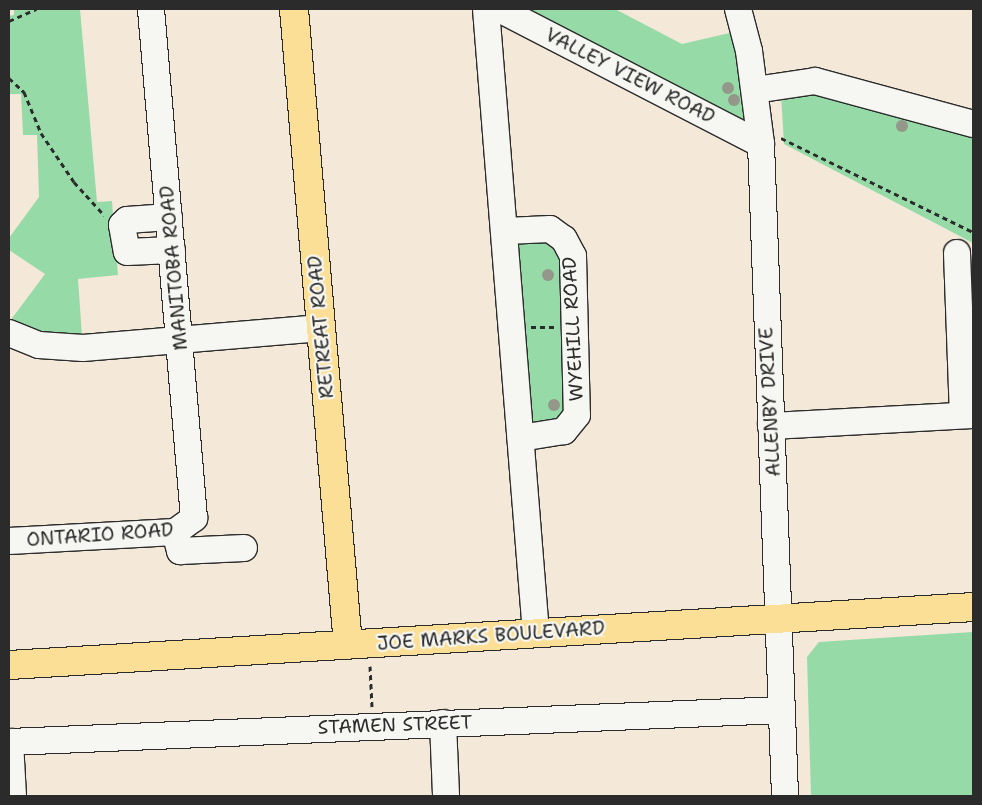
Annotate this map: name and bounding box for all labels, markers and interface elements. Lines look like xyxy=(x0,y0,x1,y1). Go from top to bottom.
street label: VALLEY VIEW ROAD xyxy=(541,23,719,129)
street label: MANITOBA ROAD xyxy=(155,185,193,351)
street label: RETREAT ROAD xyxy=(303,255,339,399)
street label: WYEHILL ROAD xyxy=(558,256,588,402)
street label: ALLENBY DRIVE xyxy=(755,327,785,477)
street label: ONTARIO ROAD xyxy=(26,518,174,552)
street label: JOE MARKS BOULEVARD xyxy=(376,617,606,655)
street label: STAMEN STREET xyxy=(317,711,473,739)

